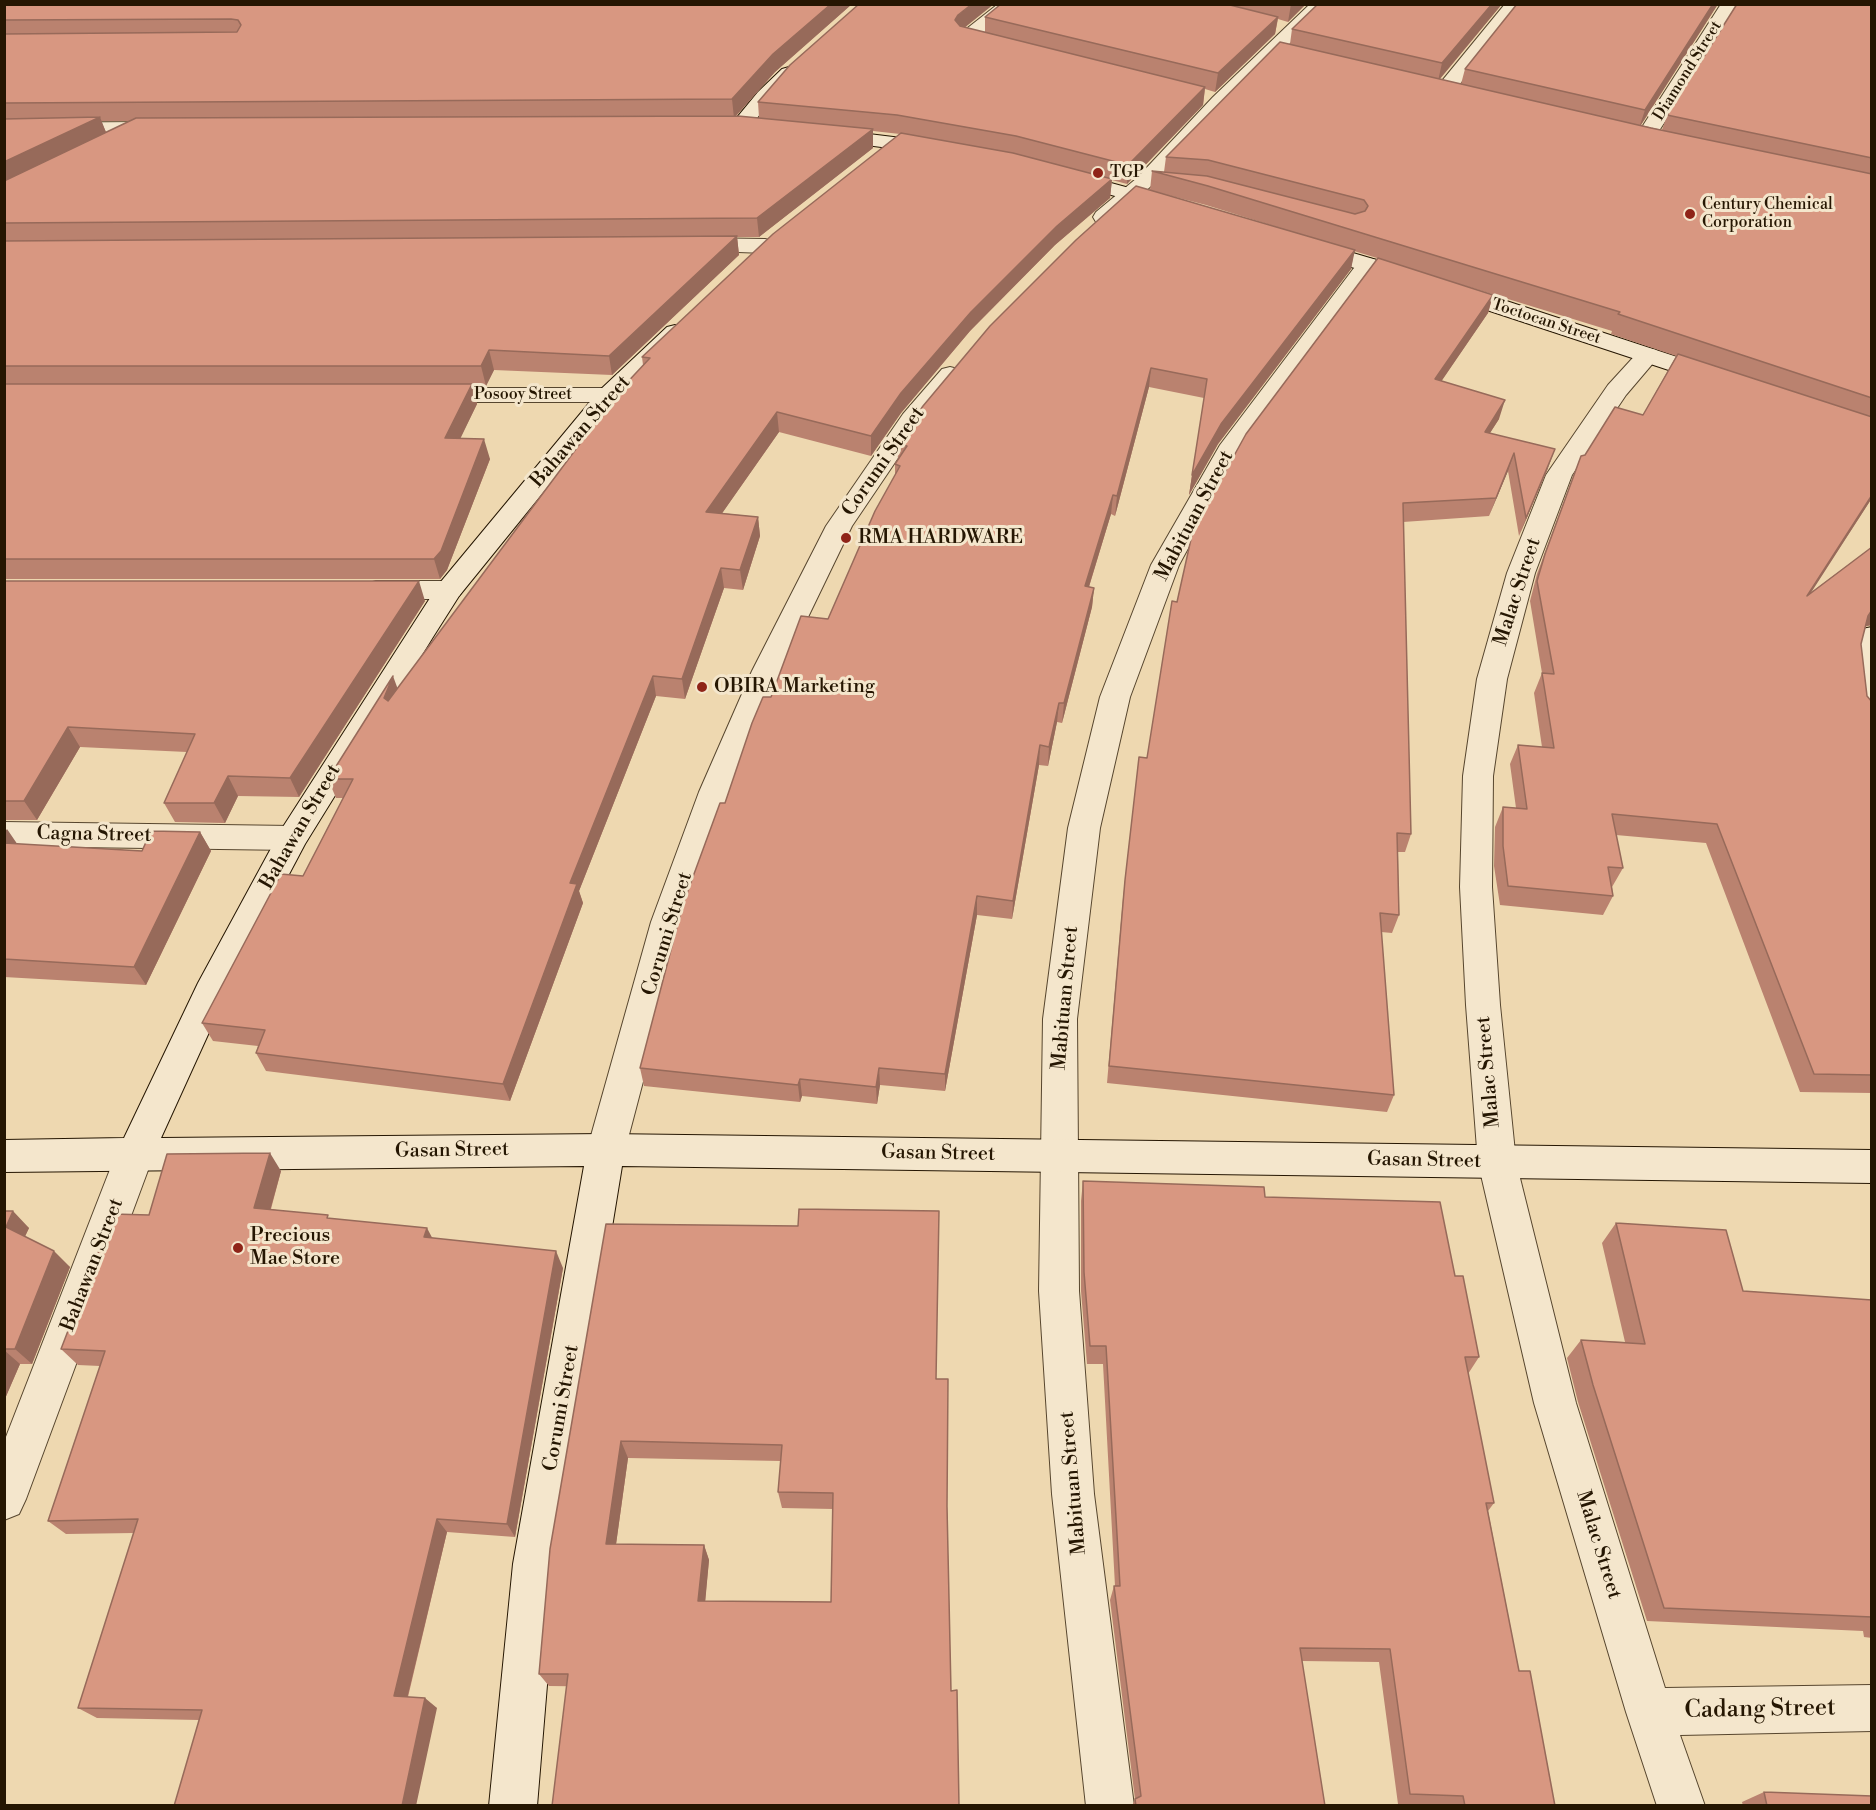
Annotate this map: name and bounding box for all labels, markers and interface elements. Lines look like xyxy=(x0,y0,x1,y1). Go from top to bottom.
street label: Diamond Street xyxy=(1650,17,1726,125)
place label: TGP xyxy=(1110,163,1144,183)
marker: TGP xyxy=(1091,166,1105,180)
place label: Century Chemical Corporation xyxy=(1702,195,1833,233)
marker: Century Chemical Corporation xyxy=(1683,207,1697,221)
street label: Toctocan Street xyxy=(1489,295,1603,349)
street label: Bahawan Street xyxy=(526,371,636,493)
street label: Posooy Street xyxy=(474,385,572,405)
street label: Corumi Street xyxy=(837,403,931,521)
street label: Mabituan Street xyxy=(1150,447,1240,585)
place label: RMA HARDWARE xyxy=(858,526,1023,550)
marker: RMA HARDWARE xyxy=(839,531,853,545)
street label: Malac Street xyxy=(1489,535,1547,649)
place label: OBIRA Marketing xyxy=(714,675,875,699)
marker: OBIRA Marketing xyxy=(695,680,709,694)
street label: Bahawan Street xyxy=(255,760,347,894)
street label: Cagna Street xyxy=(36,822,152,848)
street label: Corumi Street xyxy=(638,869,698,999)
street label: Mabituan Street xyxy=(1048,925,1084,1071)
street label: Malac Street xyxy=(1472,1015,1506,1129)
street label: Gasan Street xyxy=(395,1138,509,1164)
street label: Gasan Street xyxy=(881,1141,995,1167)
street label: Gasan Street xyxy=(1367,1148,1481,1174)
street label: Bahawan Street xyxy=(57,1195,129,1335)
place label: Precious Mae Store xyxy=(250,1224,340,1271)
marker: Precious Mae Store xyxy=(231,1241,245,1255)
street label: Corumi Street xyxy=(539,1343,585,1473)
street label: Mabituan Street xyxy=(1056,1410,1092,1556)
street label: Malac Street xyxy=(1570,1488,1626,1602)
street label: Cadang Street xyxy=(1684,1694,1836,1726)

